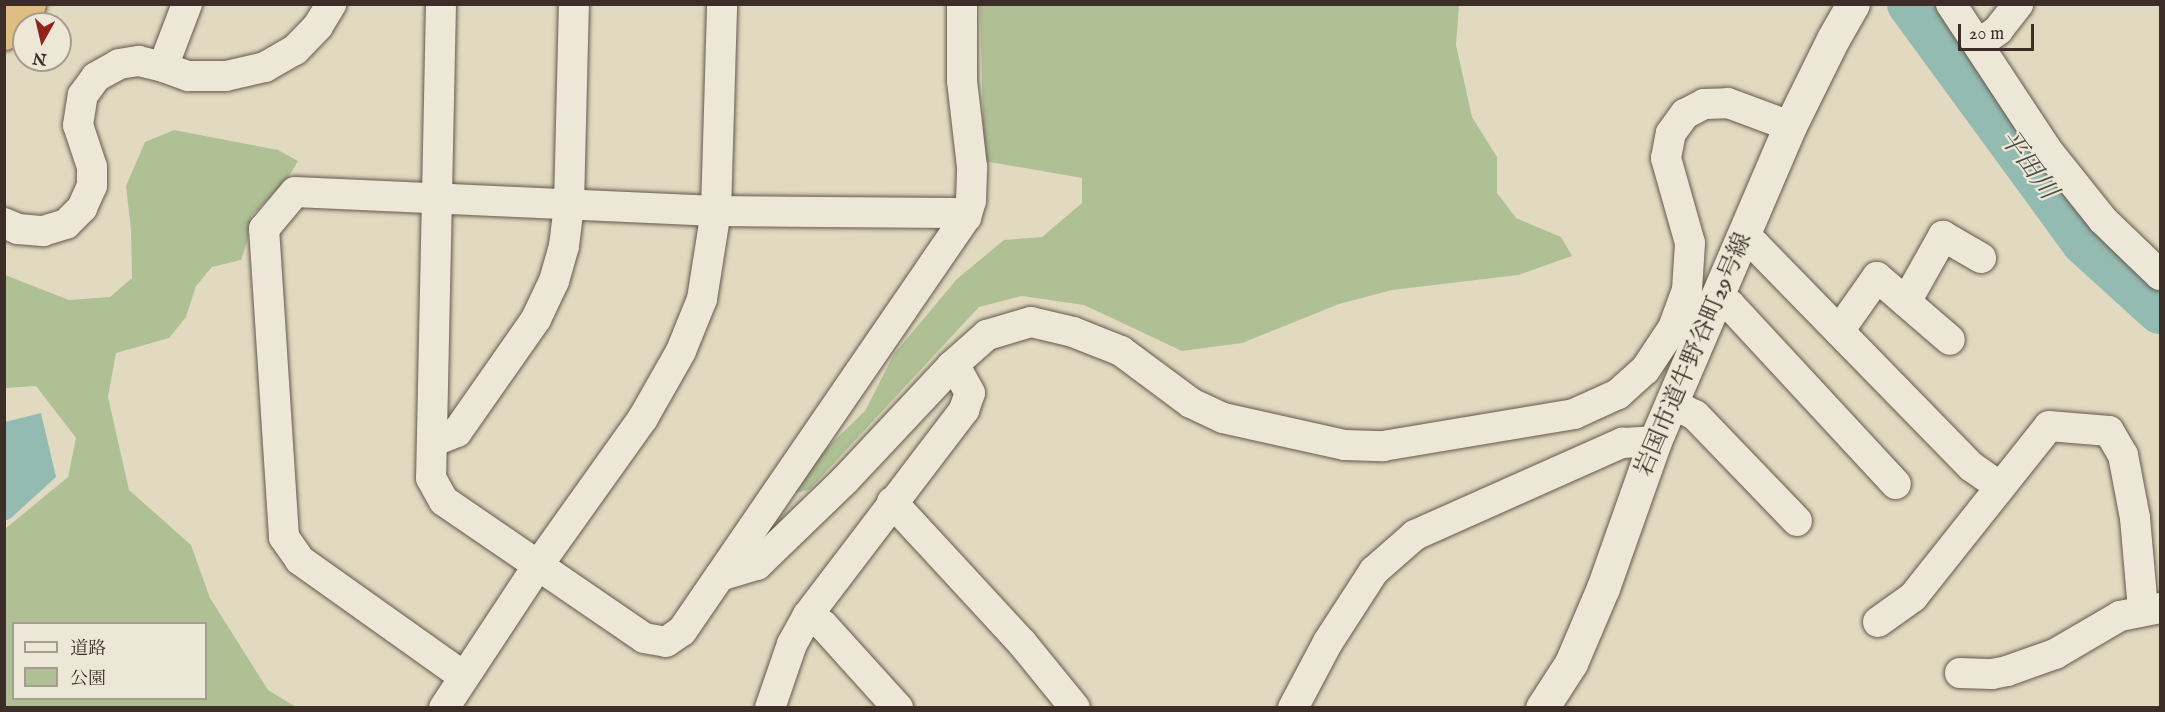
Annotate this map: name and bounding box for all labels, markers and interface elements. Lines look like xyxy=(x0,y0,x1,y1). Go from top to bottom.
north arrow xyxy=(12,12,72,72)
scale bar xyxy=(1961,12,2038,50)
text: 20 m xyxy=(1969,23,2004,46)
text: N xyxy=(32,47,48,69)
water label: 平田川 xyxy=(1992,124,2064,206)
street label: 岩国市道牛野谷町29号線 xyxy=(1630,229,1758,481)
legend xyxy=(12,622,207,700)
text: 道路 xyxy=(70,638,106,661)
text: 公園 xyxy=(70,668,106,691)

